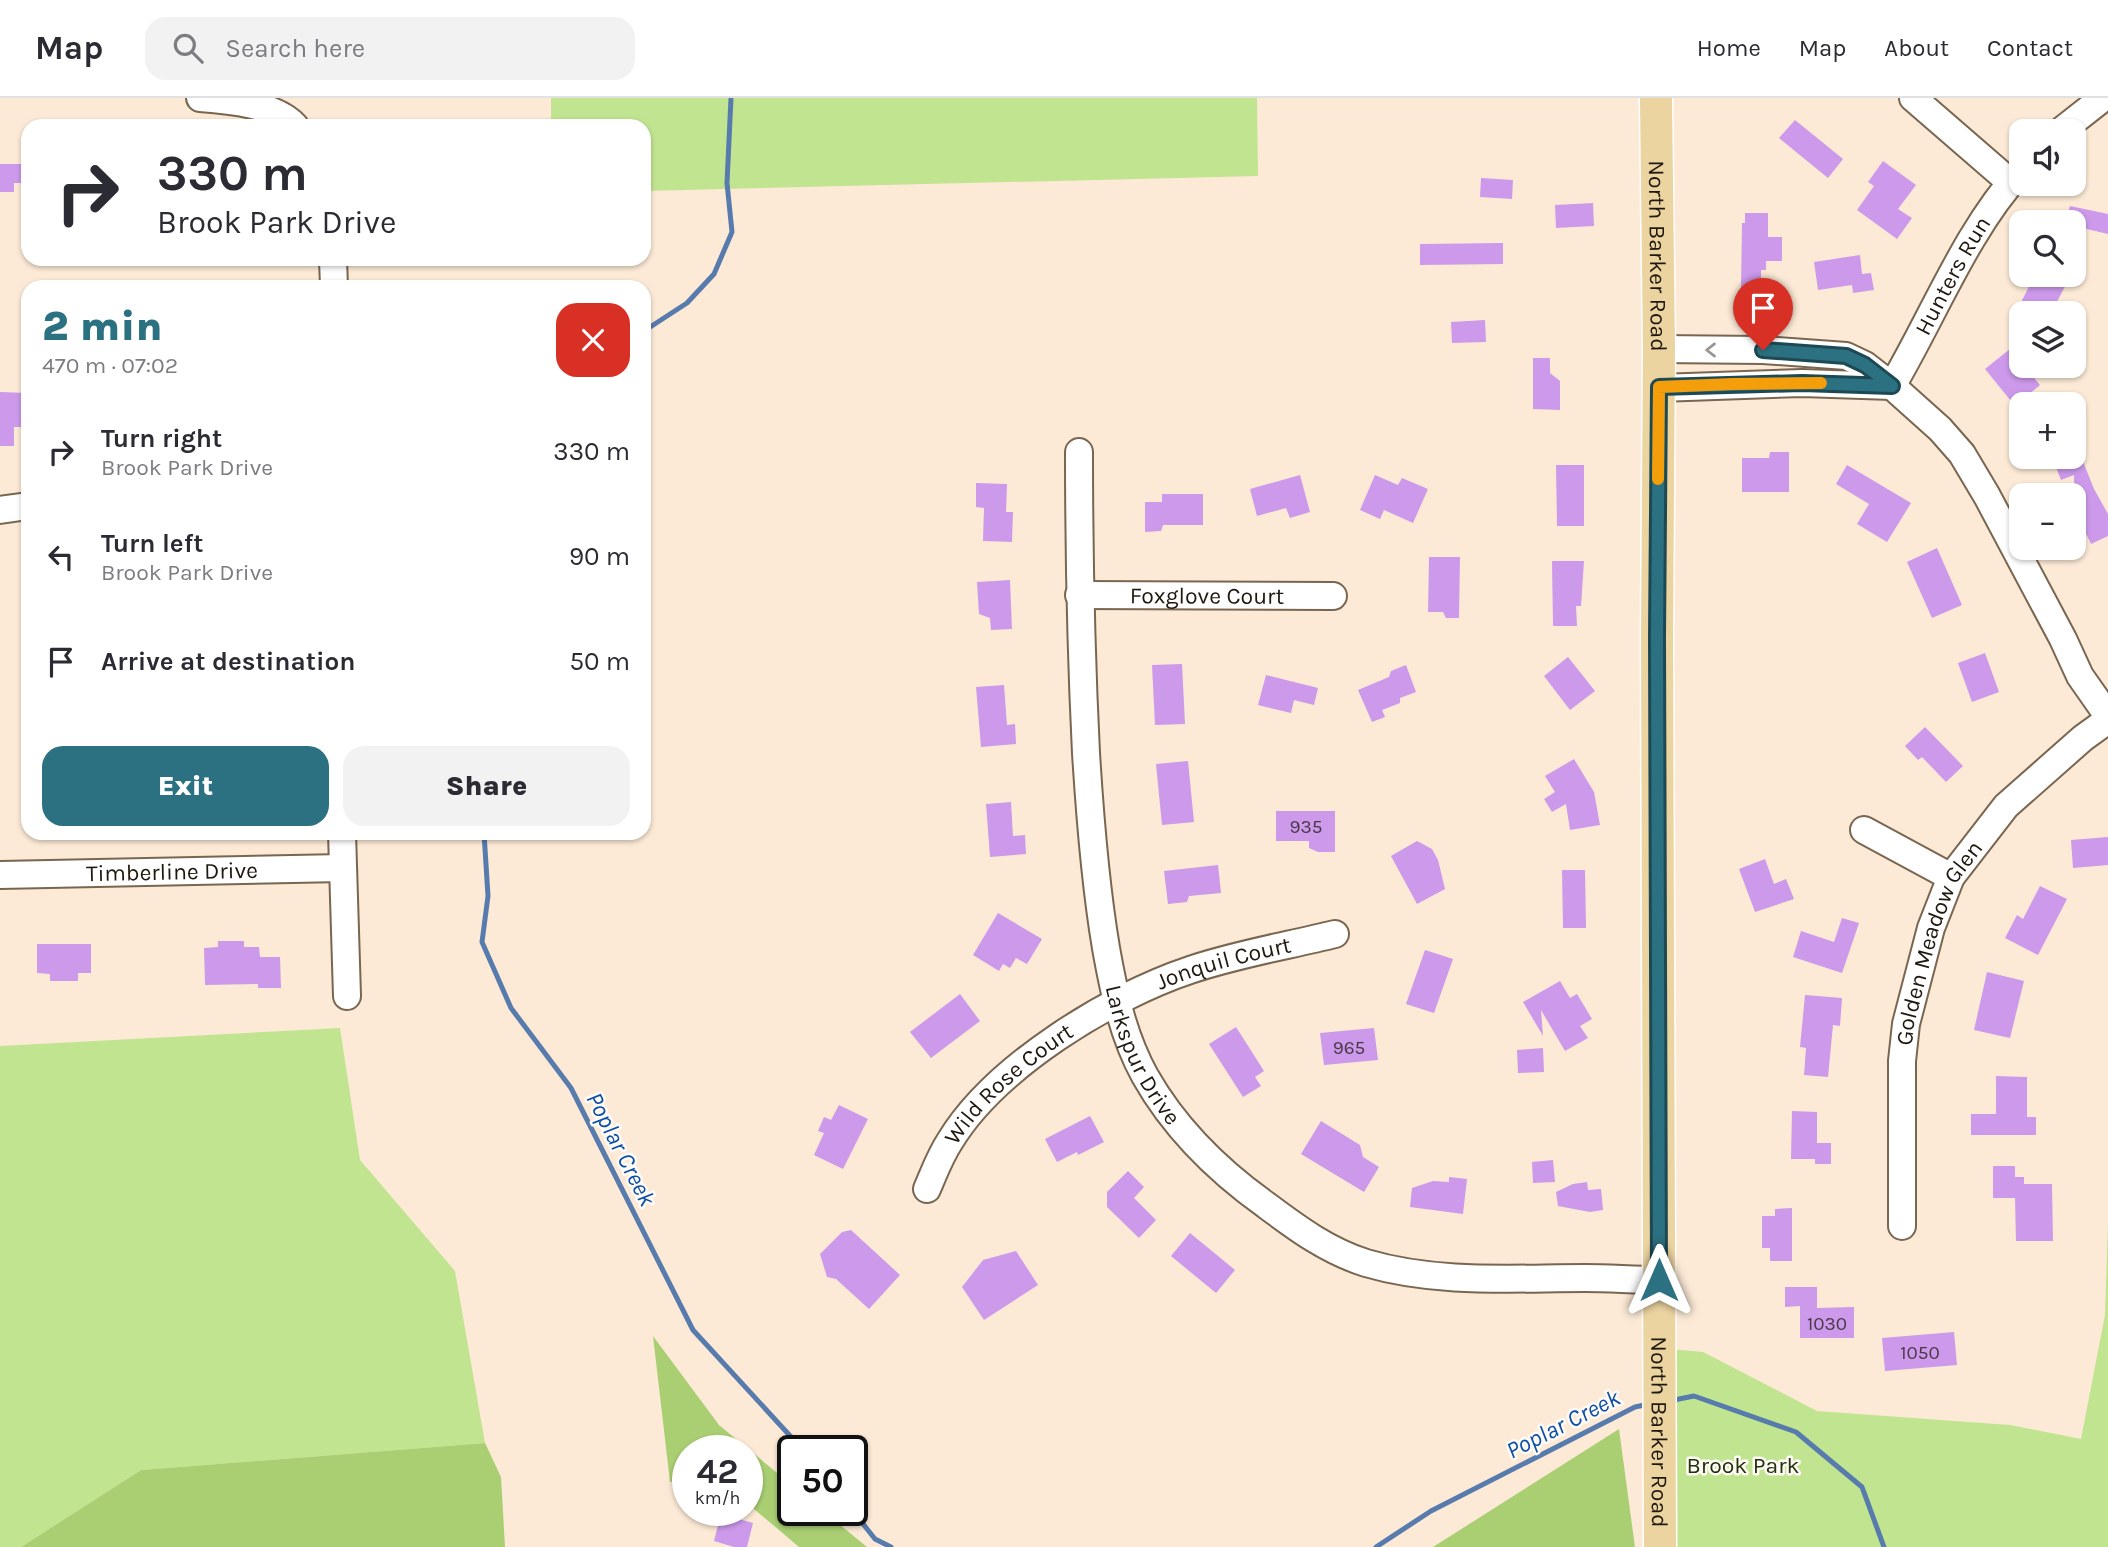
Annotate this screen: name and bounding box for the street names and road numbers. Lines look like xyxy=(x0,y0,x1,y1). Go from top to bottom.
street label: North Barker Road xyxy=(1643,160,1672,352)
street label: Hunters Run xyxy=(1909,211,1996,340)
street label: Foxglove Court xyxy=(1130,582,1285,610)
street label: Golden Meadow Glen xyxy=(1891,835,1988,1047)
street label: Timberline Drive xyxy=(86,857,258,887)
street label: Jonquil Court xyxy=(1152,931,1294,996)
street label: Larkspur Drive xyxy=(1100,982,1186,1130)
street label: Wild Rose Court xyxy=(939,1018,1078,1149)
street label: North Barker Road xyxy=(1645,1336,1673,1528)

